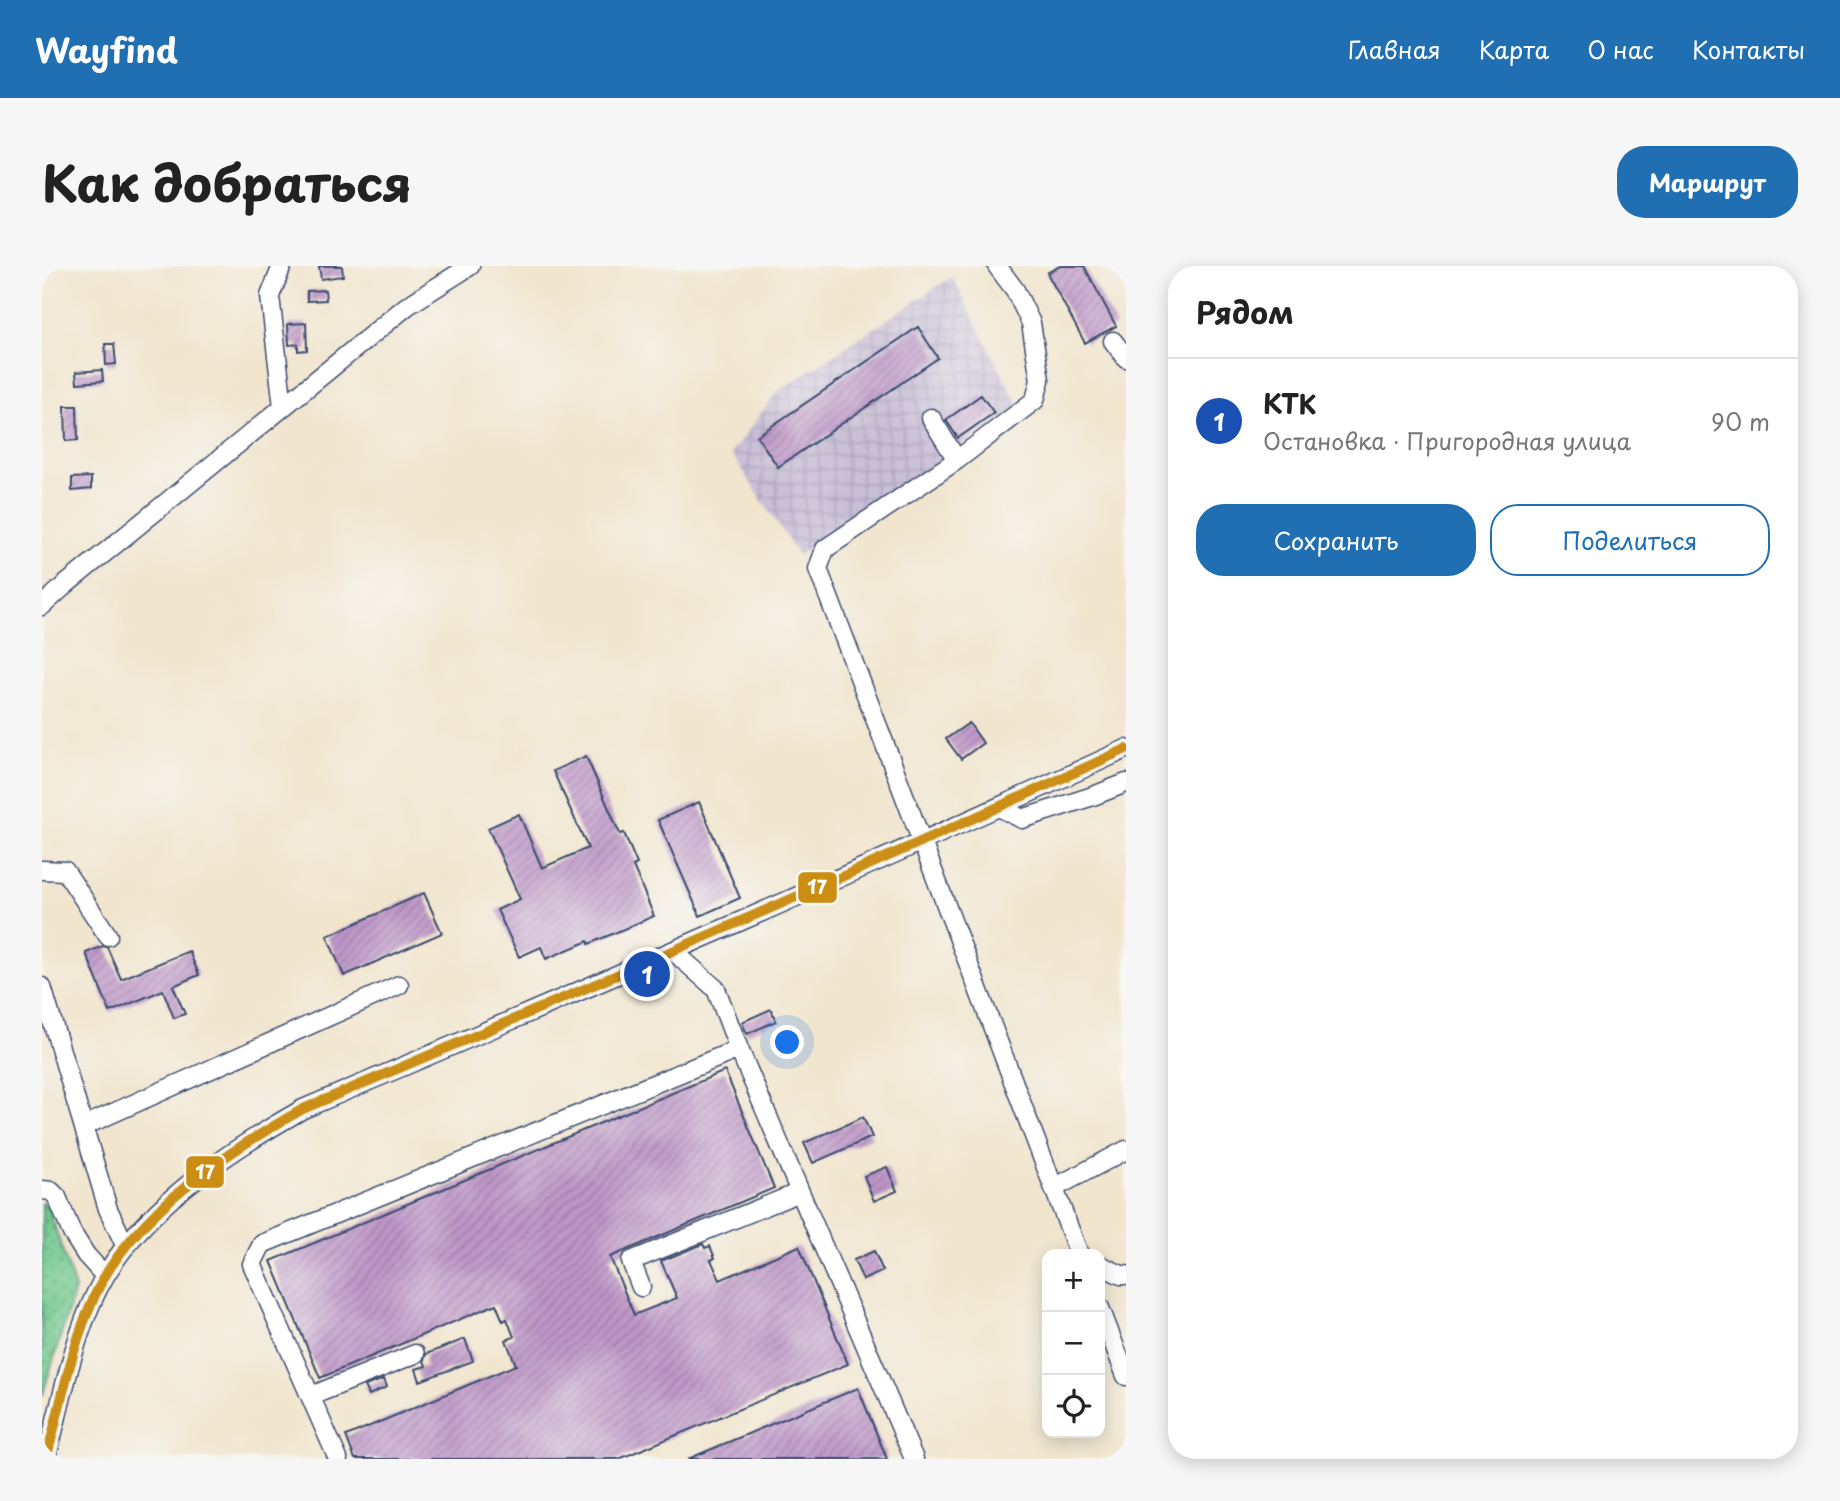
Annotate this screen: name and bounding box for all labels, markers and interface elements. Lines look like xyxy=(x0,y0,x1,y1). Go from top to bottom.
text: Wayfind xyxy=(35,24,178,74)
text: Главная xyxy=(1348,31,1441,67)
text: Карта xyxy=(1479,31,1549,67)
text: О нас xyxy=(1587,31,1654,67)
text: Контакты xyxy=(1692,31,1805,67)
text: Как добраться xyxy=(42,145,412,219)
button: Маршрут xyxy=(1617,146,1798,218)
text: Рядом xyxy=(1196,289,1294,334)
text: КТК xyxy=(1263,384,1316,423)
text: 1 xyxy=(1214,404,1225,439)
text: 90 m xyxy=(1711,404,1770,439)
text: Остановка · Пригородная улица xyxy=(1263,423,1631,458)
button: Сохранить xyxy=(1196,504,1476,576)
button: Поделиться xyxy=(1490,504,1770,576)
line badge: 17 xyxy=(797,871,838,904)
text: 17 xyxy=(807,872,827,900)
pin: 1 xyxy=(624,948,670,1000)
your location xyxy=(770,1025,804,1059)
line badge: 17 xyxy=(185,1155,225,1189)
text: 17 xyxy=(195,1157,215,1185)
map controls xyxy=(1042,1249,1105,1438)
button: + xyxy=(1042,1249,1105,1312)
button: − xyxy=(1042,1312,1105,1375)
button: locate xyxy=(1042,1375,1105,1438)

